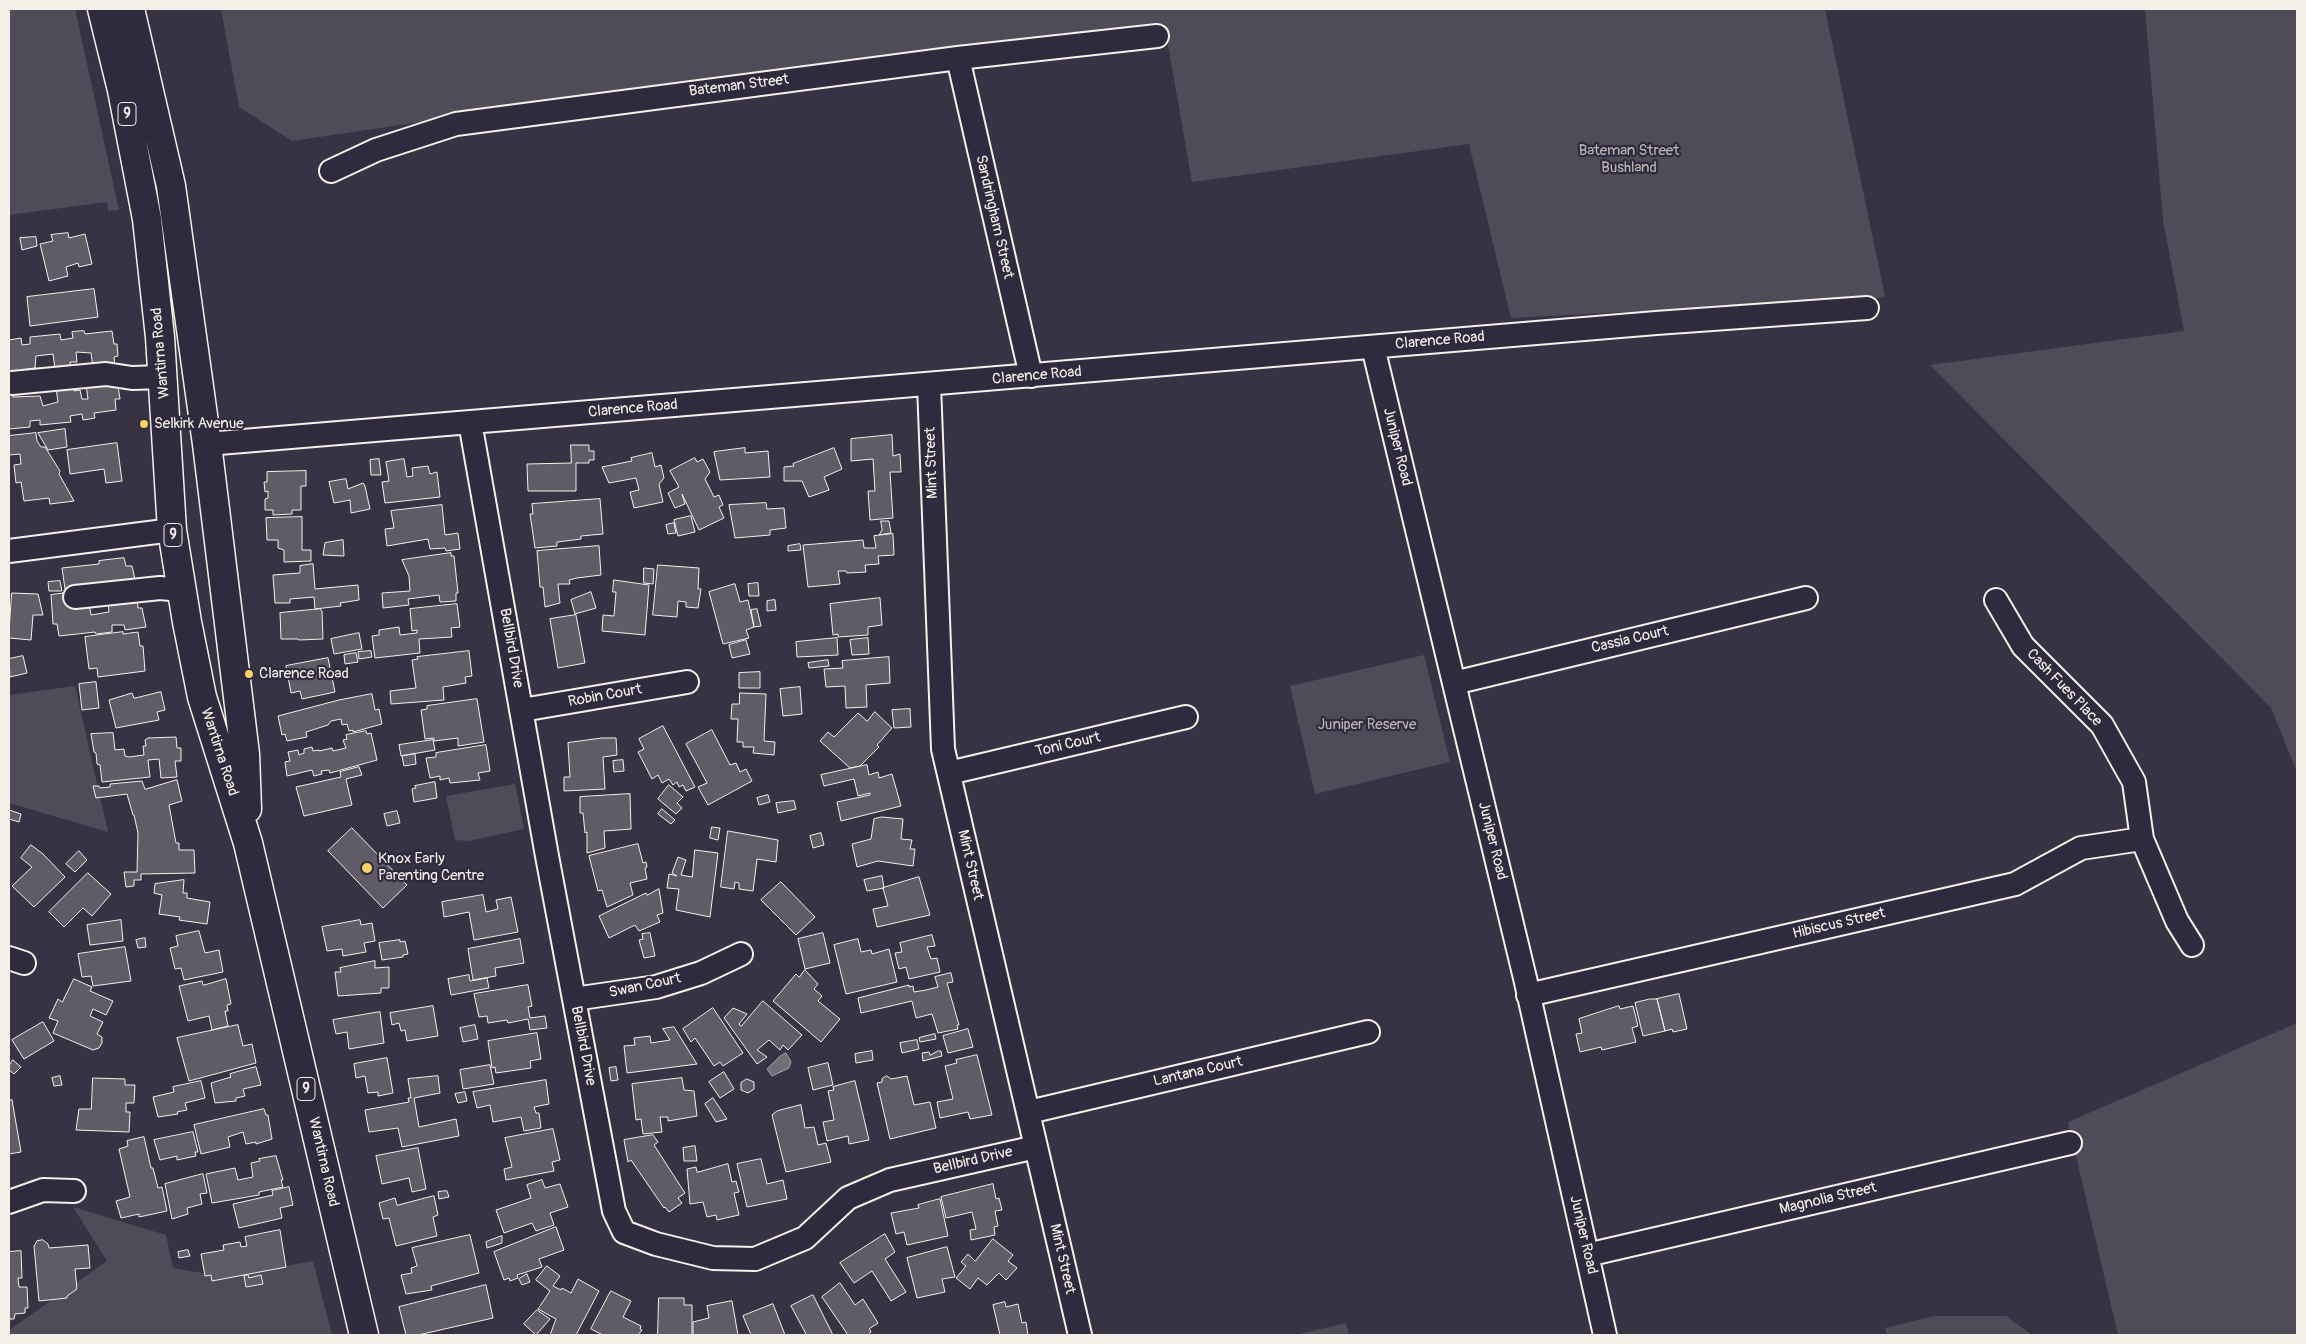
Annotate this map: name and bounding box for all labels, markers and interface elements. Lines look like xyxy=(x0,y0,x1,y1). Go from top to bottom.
street label: Bateman Street xyxy=(688,71,790,101)
road number: 9 xyxy=(118,102,136,126)
park label: Bateman Street Bushland xyxy=(1579,142,1679,177)
street label: Sandringham Street xyxy=(971,153,1017,281)
street label: Wantirna Road xyxy=(148,307,174,399)
street label: Clarence Road xyxy=(1394,328,1486,354)
street label: Clarence Road xyxy=(991,363,1083,389)
street label: Clarence Road xyxy=(587,396,679,422)
street label: Juniper Road xyxy=(1379,406,1415,488)
place label: Selkirk Avenue xyxy=(154,415,244,433)
marker: Selkirk Avenue xyxy=(138,418,150,430)
street label: Mint Street xyxy=(922,427,942,499)
road number: 9 xyxy=(164,524,182,546)
street label: Bellbird Drive xyxy=(495,607,527,689)
street label: Cassia Court xyxy=(1590,622,1670,658)
street label: Cash Fues Place xyxy=(2022,645,2106,731)
place label: Clarence Road xyxy=(259,665,349,683)
marker: Clarence Road xyxy=(243,668,255,680)
street label: Robin Court xyxy=(567,681,643,711)
street label: Wantirna Road xyxy=(196,706,242,798)
park label: Juniper Reserve xyxy=(1318,716,1416,734)
street label: Toni Court xyxy=(1034,729,1102,761)
street label: Juniper Road xyxy=(1474,800,1510,882)
street label: Mint Street xyxy=(953,828,987,902)
place label: Knox Early Parenting Centre xyxy=(378,850,484,885)
marker: Knox Early Parenting Centre xyxy=(360,861,374,875)
street label: Hibiscus Street xyxy=(1791,905,1887,943)
street label: Swan Court xyxy=(607,970,683,1002)
street label: Bellbird Drive xyxy=(566,1005,600,1087)
street label: Lantana Court xyxy=(1152,1053,1244,1091)
road number: 9 xyxy=(297,1078,315,1100)
street label: Wantirna Road xyxy=(304,1115,342,1209)
street label: Bellbird Drive xyxy=(932,1143,1014,1179)
street label: Magnolia Street xyxy=(1778,1179,1878,1219)
street label: Juniper Road xyxy=(1565,1194,1601,1276)
street label: Mint Street xyxy=(1045,1222,1079,1296)

